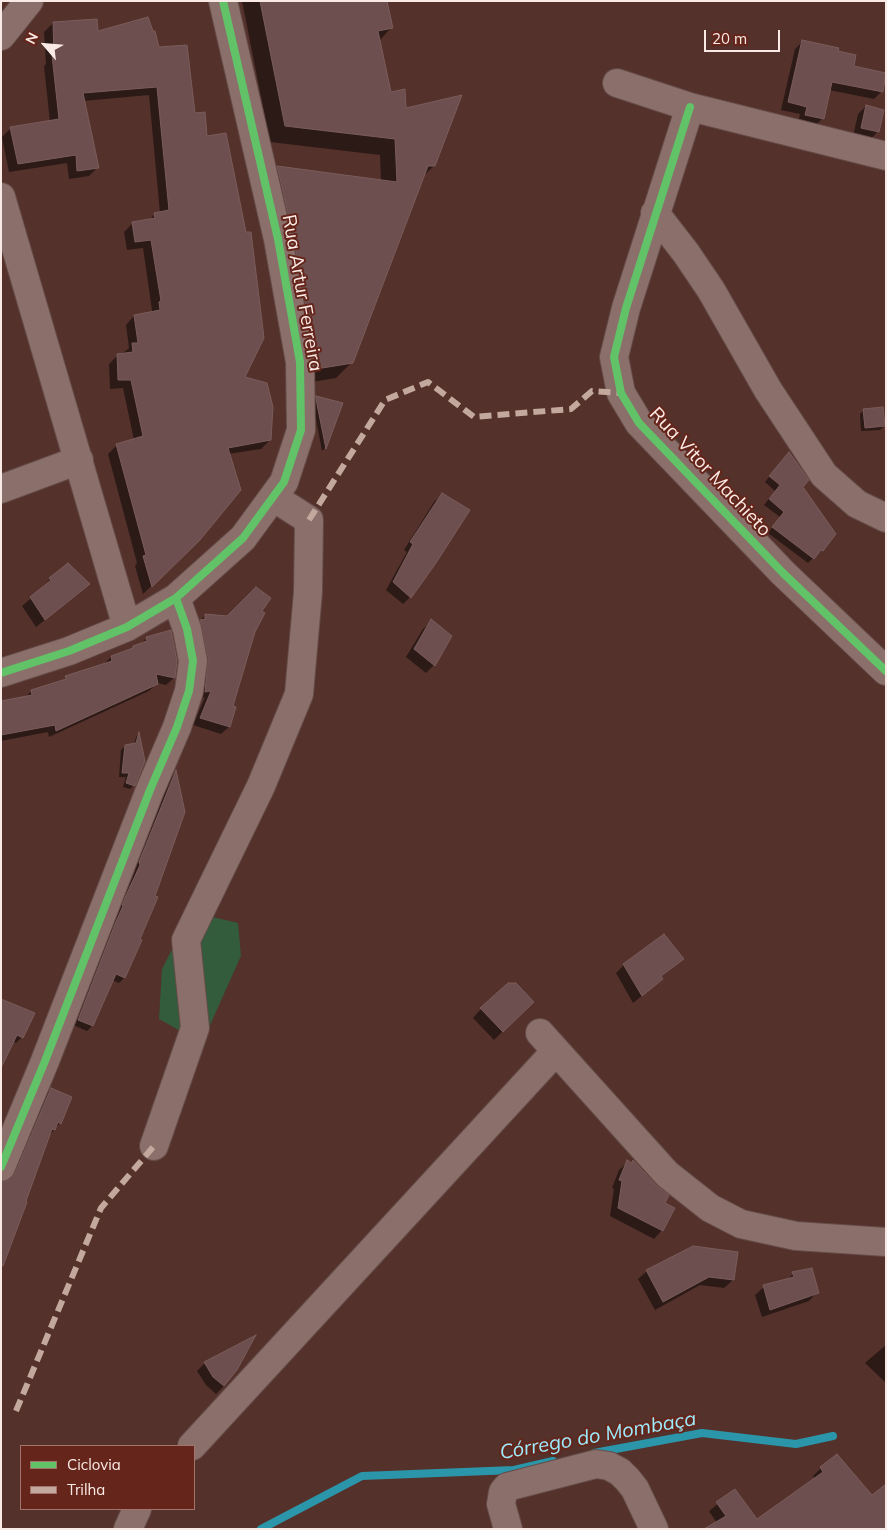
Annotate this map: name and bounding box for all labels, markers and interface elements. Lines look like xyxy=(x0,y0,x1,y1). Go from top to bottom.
north arrow xyxy=(20,20,70,70)
scale bar xyxy=(707,20,783,52)
text: N xyxy=(21,29,42,47)
text: 20 m xyxy=(712,29,747,48)
street label: Rua Artur Ferreira xyxy=(277,213,327,373)
street label: Rua Vitor Machieto xyxy=(644,403,776,541)
water label: Córrego do Mombaça xyxy=(498,1407,698,1465)
legend xyxy=(20,1445,195,1510)
text: Ciclovia xyxy=(67,1455,121,1474)
text: Trilha xyxy=(67,1480,105,1499)

